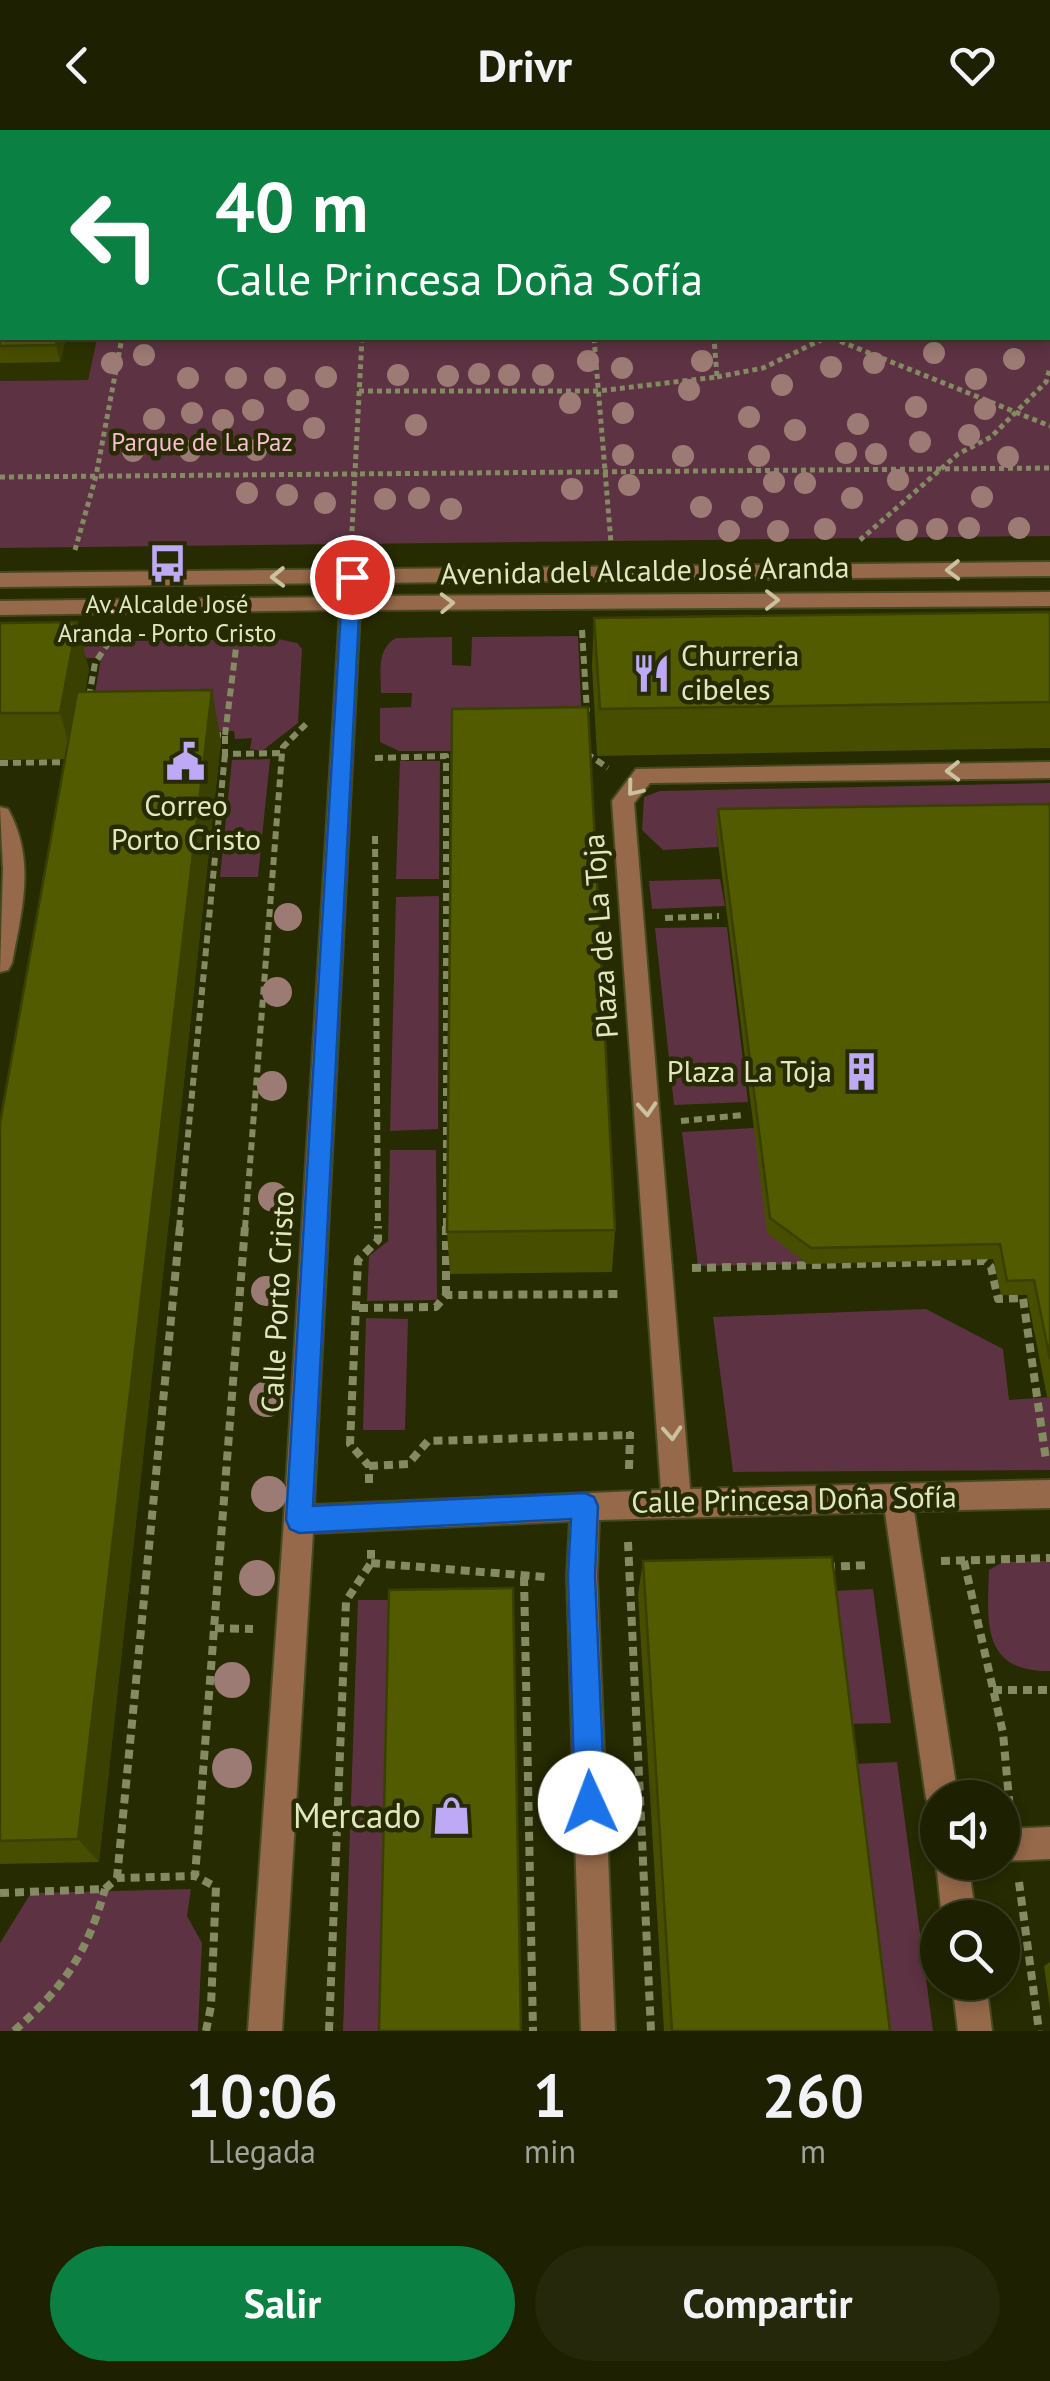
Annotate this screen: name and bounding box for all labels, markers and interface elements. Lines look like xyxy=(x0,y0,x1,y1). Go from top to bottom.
text: Drivr xyxy=(478,36,572,94)
icon: back xyxy=(50,38,105,93)
icon: heart xyxy=(945,38,1000,93)
text: 40 m xyxy=(215,161,368,251)
icon: left xyxy=(50,170,180,300)
text: Calle Princesa Doña Sofía xyxy=(215,249,703,307)
park label: Parque de La Paz xyxy=(111,426,293,458)
pin xyxy=(310,535,395,620)
bus stop icon: Av. Alcalde José Aranda - Porto Cristo xyxy=(146,542,188,584)
street label: Avenida del Alcalde José Aranda xyxy=(440,546,850,593)
icon: arrive xyxy=(325,550,380,605)
one-way arrow xyxy=(944,560,960,581)
one-way arrow xyxy=(269,567,285,588)
place label: Av. Alcalde José Aranda - Porto Cristo xyxy=(58,588,276,649)
one-way arrow xyxy=(766,589,781,611)
one-way arrow xyxy=(440,592,456,613)
place label: Churreria cibeles xyxy=(681,635,799,708)
restaurant icon: Churreria cibeles xyxy=(630,652,672,694)
public building icon: Correo Porto Cristo xyxy=(165,741,207,783)
one-way arrow xyxy=(944,760,960,782)
one-way arrow xyxy=(628,777,646,795)
place label: Correo Porto Cristo xyxy=(111,785,261,858)
street label: Plaza de La Toja xyxy=(573,833,626,1040)
place label: Plaza La Toja xyxy=(667,1051,832,1090)
building icon: Plaza La Toja xyxy=(841,1051,883,1093)
one-way arrow xyxy=(636,1101,657,1117)
street label: Calle Porto Cristo xyxy=(251,1190,302,1414)
one-way arrow xyxy=(660,1425,682,1441)
street label: Calle Princesa Doña Sofía xyxy=(631,1476,957,1521)
position arrow xyxy=(538,1751,642,1855)
map controls xyxy=(920,1780,1020,2000)
button: sound xyxy=(920,1780,1020,1880)
place label: Mercado xyxy=(293,1792,421,1838)
shop icon: Mercado xyxy=(430,1795,472,1837)
button: search xyxy=(920,1900,1020,2000)
text: 10:06 xyxy=(186,2056,338,2134)
text: 1 xyxy=(533,2056,567,2134)
text: 260 xyxy=(762,2056,864,2134)
text: Llegada xyxy=(208,2130,316,2172)
text: min xyxy=(524,2130,576,2172)
text: m xyxy=(800,2130,826,2172)
button: Salir xyxy=(50,2246,515,2361)
button: Compartir xyxy=(535,2246,1000,2361)

